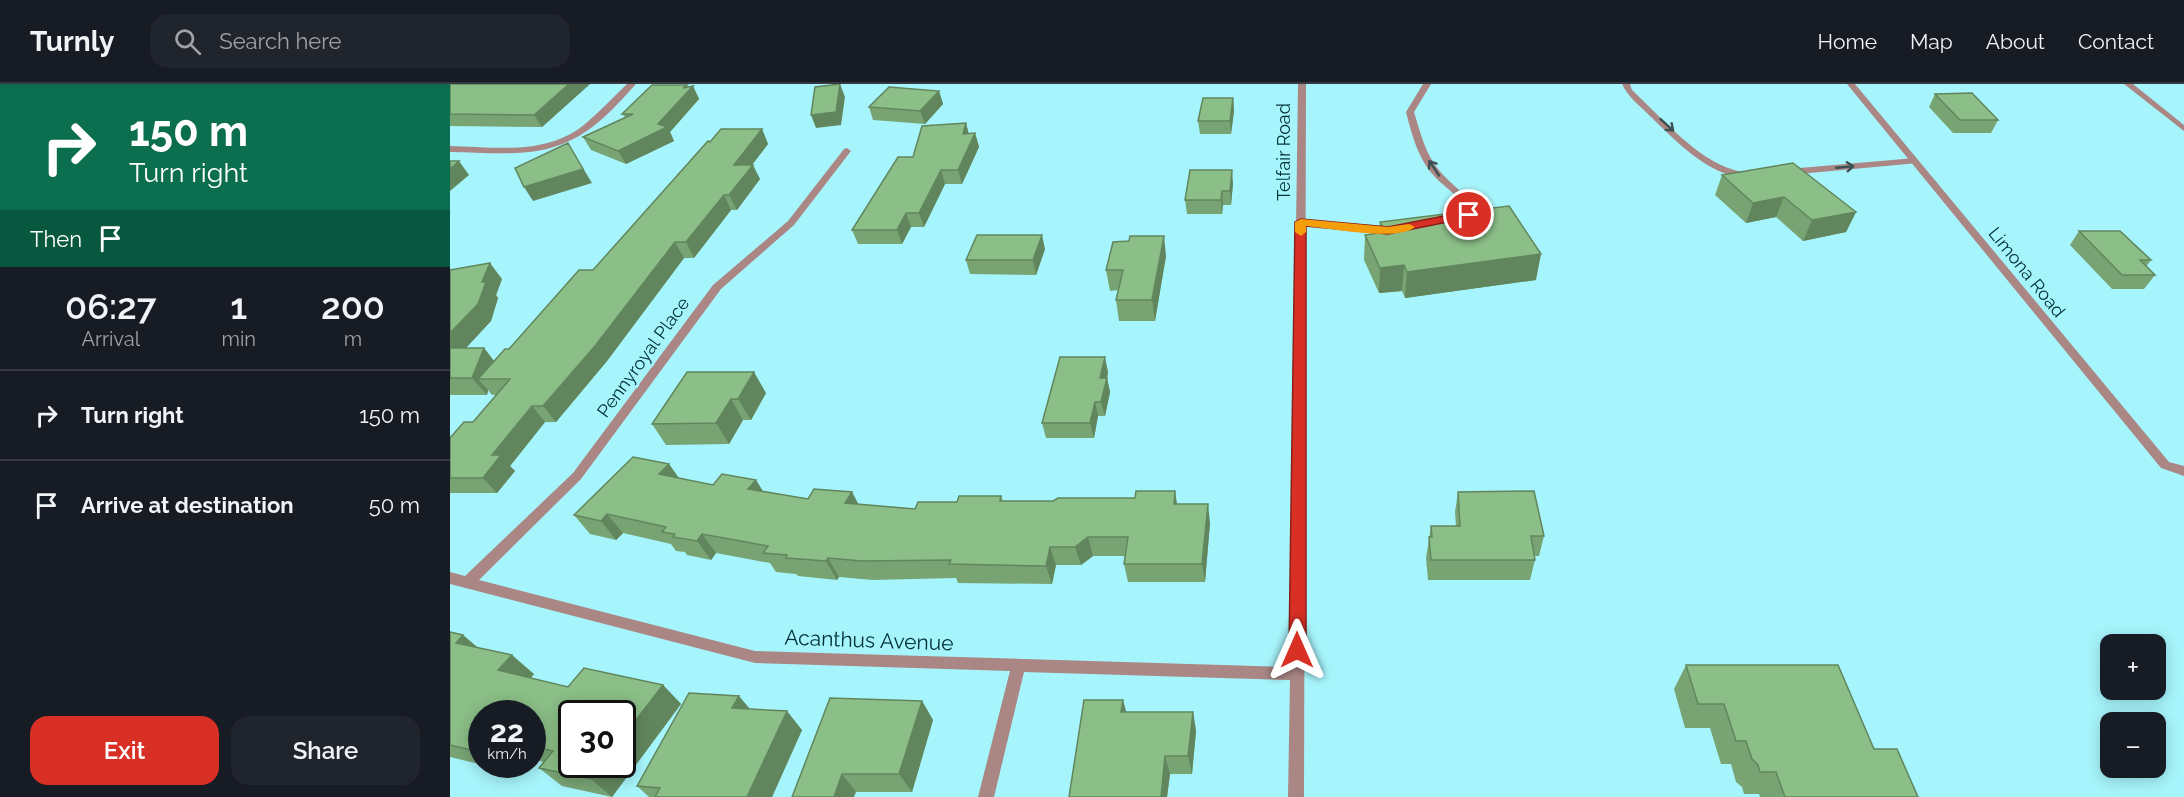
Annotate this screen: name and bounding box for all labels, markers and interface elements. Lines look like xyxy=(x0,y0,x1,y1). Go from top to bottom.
search box xyxy=(150,14,570,68)
text: Turnly xyxy=(30,25,114,58)
icon: search xyxy=(171,25,204,58)
text: Search here xyxy=(219,28,341,54)
text: Home xyxy=(1818,29,1877,54)
text: Map xyxy=(1910,29,1953,54)
text: About xyxy=(1986,29,2045,54)
text: Contact xyxy=(2078,29,2154,54)
street label: Telfair Road xyxy=(1273,103,1294,201)
text: 150 m xyxy=(129,107,248,156)
icon: right xyxy=(30,108,108,186)
one-way arrow xyxy=(1659,118,1674,132)
text: Turn right xyxy=(129,157,248,188)
one-way arrow xyxy=(1427,159,1440,176)
one-way arrow xyxy=(1834,161,1854,172)
pin xyxy=(1443,189,1494,240)
icon: arrive xyxy=(1452,198,1485,231)
icon: arrive xyxy=(94,222,127,255)
street label: Limona Road xyxy=(1984,223,2070,321)
text: Then xyxy=(30,226,82,252)
text: 06:27 xyxy=(65,285,157,327)
text: 1 xyxy=(230,285,247,327)
text: 200 xyxy=(321,285,385,327)
street label: Pennyroyal Place xyxy=(592,293,694,421)
text: Arrival xyxy=(81,327,140,351)
text: min xyxy=(222,327,256,351)
text: m xyxy=(344,327,362,351)
icon: right xyxy=(30,399,63,432)
text: Turn right xyxy=(81,402,184,428)
text: 150 m xyxy=(359,402,420,428)
icon: arrive xyxy=(30,489,63,522)
text: Arrive at destination xyxy=(81,492,294,518)
text: 50 m xyxy=(369,492,420,518)
position arrow xyxy=(1265,618,1329,682)
street label: Acanthus Avenue xyxy=(784,625,954,655)
map controls xyxy=(2100,634,2166,778)
button: + xyxy=(2100,634,2166,700)
speed limit sign: 30 xyxy=(558,700,636,778)
button: − xyxy=(2100,712,2166,778)
text: 22 xyxy=(490,714,524,749)
button: Exit xyxy=(30,716,219,785)
button: Share xyxy=(231,716,420,785)
text: km/h xyxy=(487,745,527,763)

